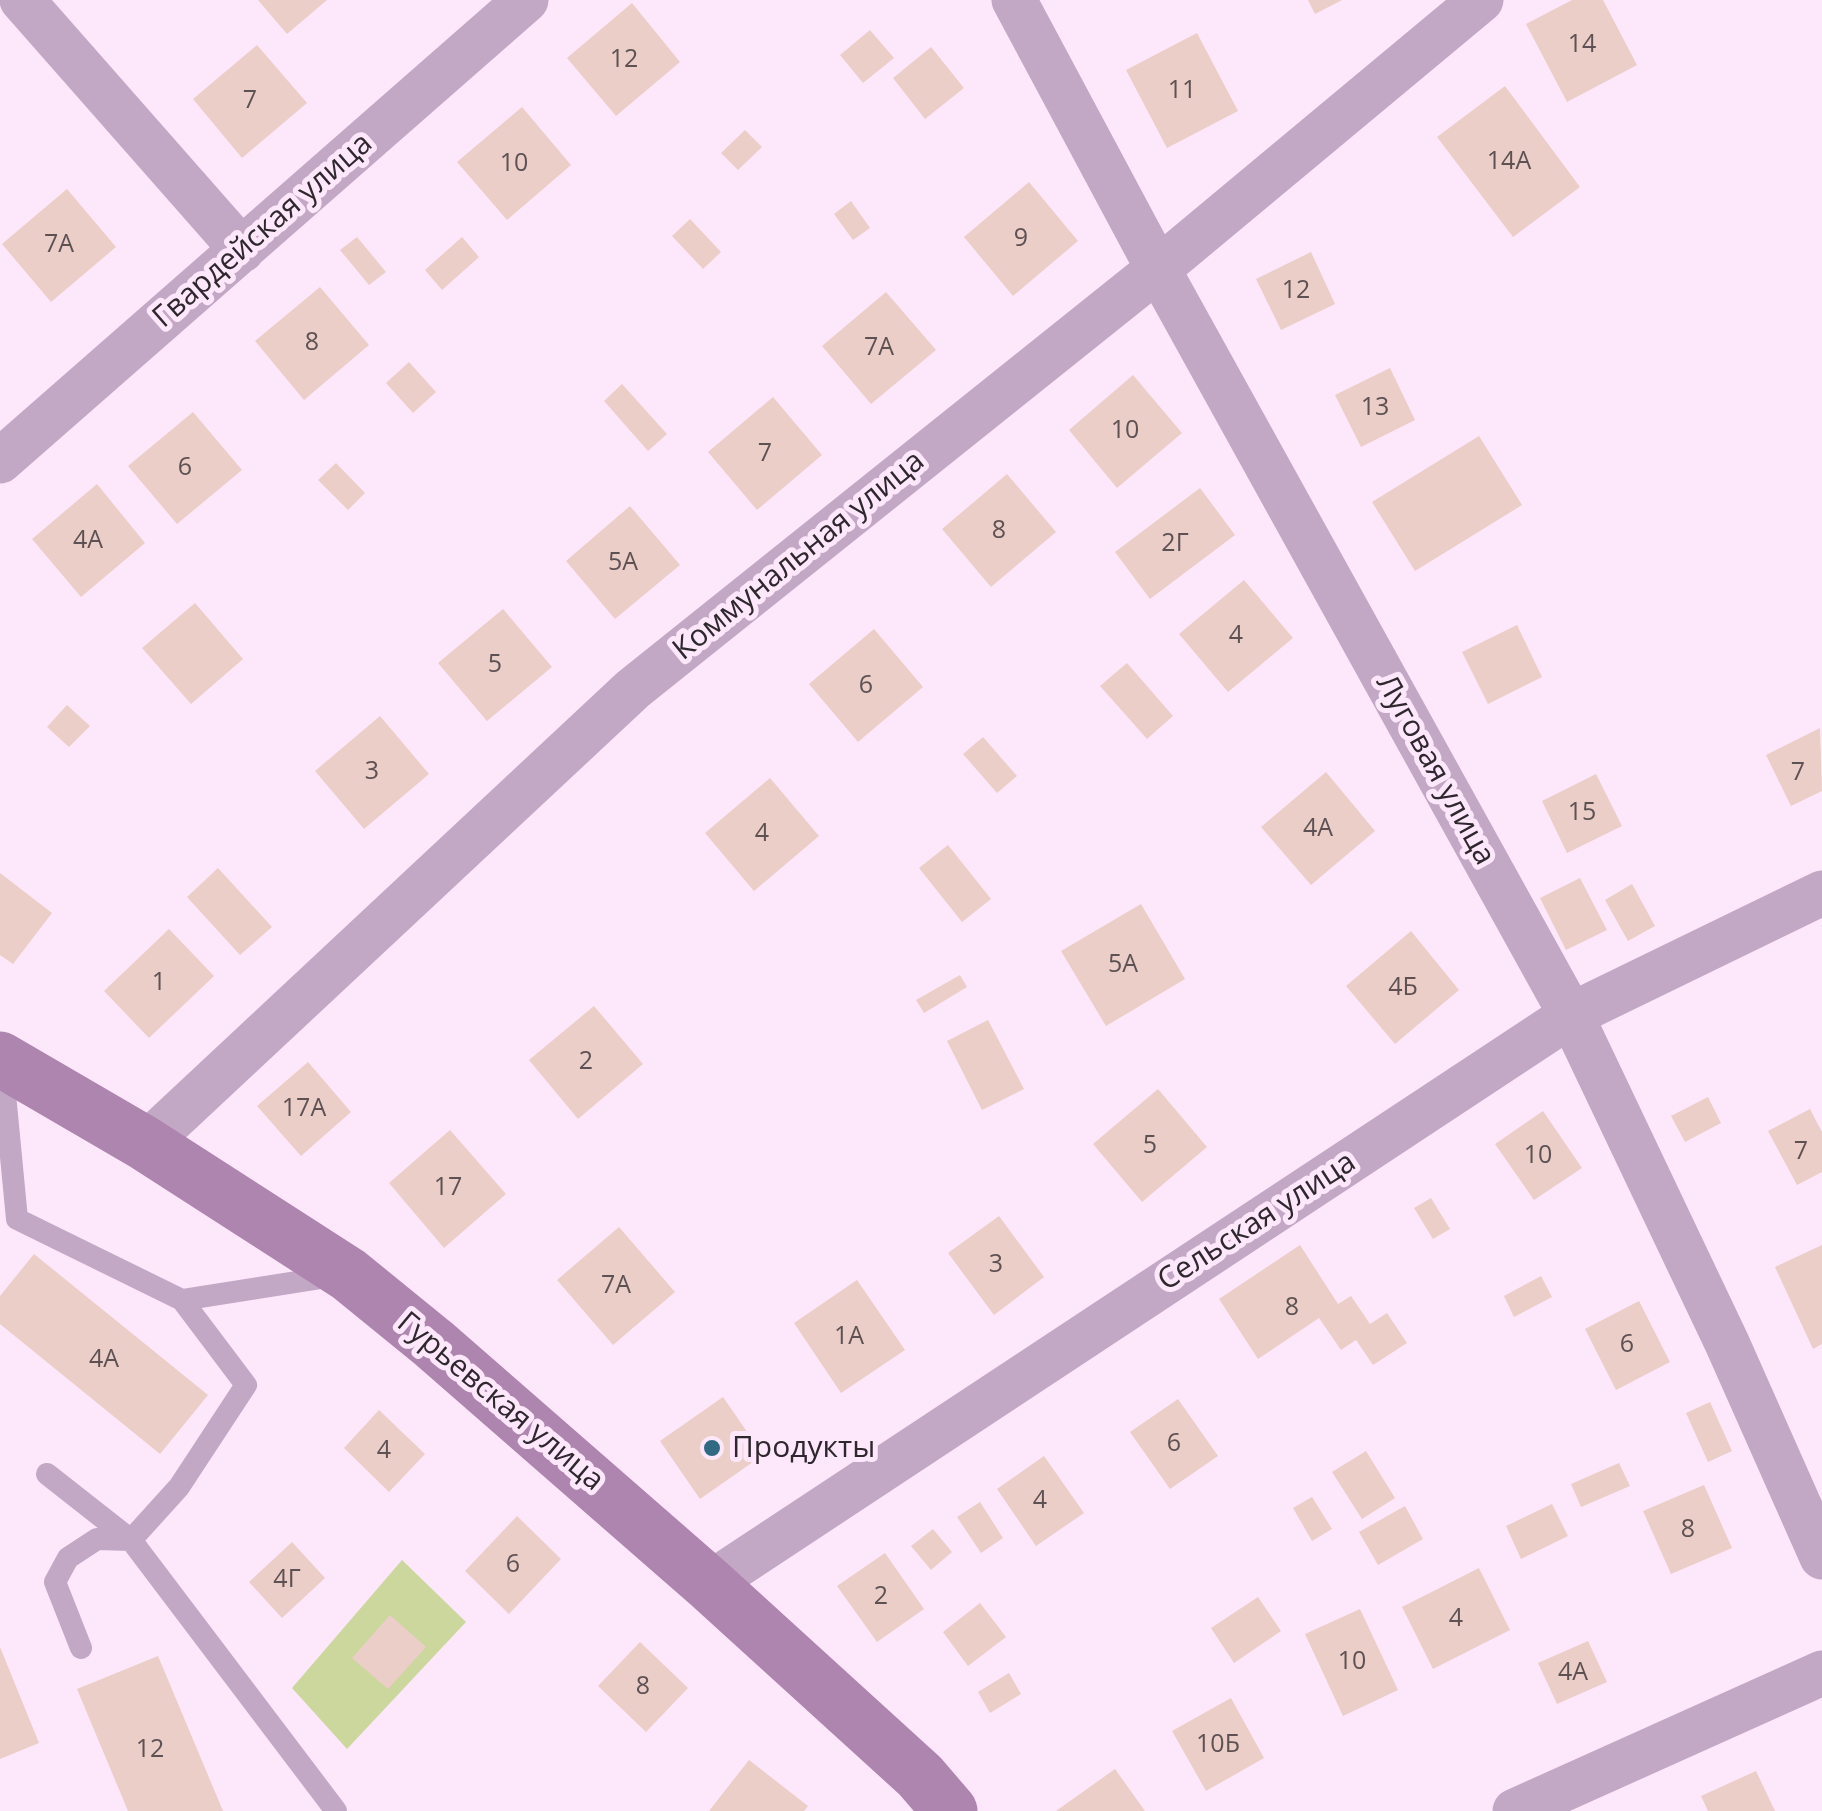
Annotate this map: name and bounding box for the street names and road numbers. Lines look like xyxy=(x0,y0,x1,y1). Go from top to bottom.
street label: Гвардейская улица xyxy=(146,126,380,336)
street label: Коммунальная улица xyxy=(666,444,932,668)
street label: Луговая улица xyxy=(1368,669,1502,871)
street label: Сельская улица xyxy=(1151,1145,1363,1299)
street label: Гурьевская улица xyxy=(389,1305,611,1499)

